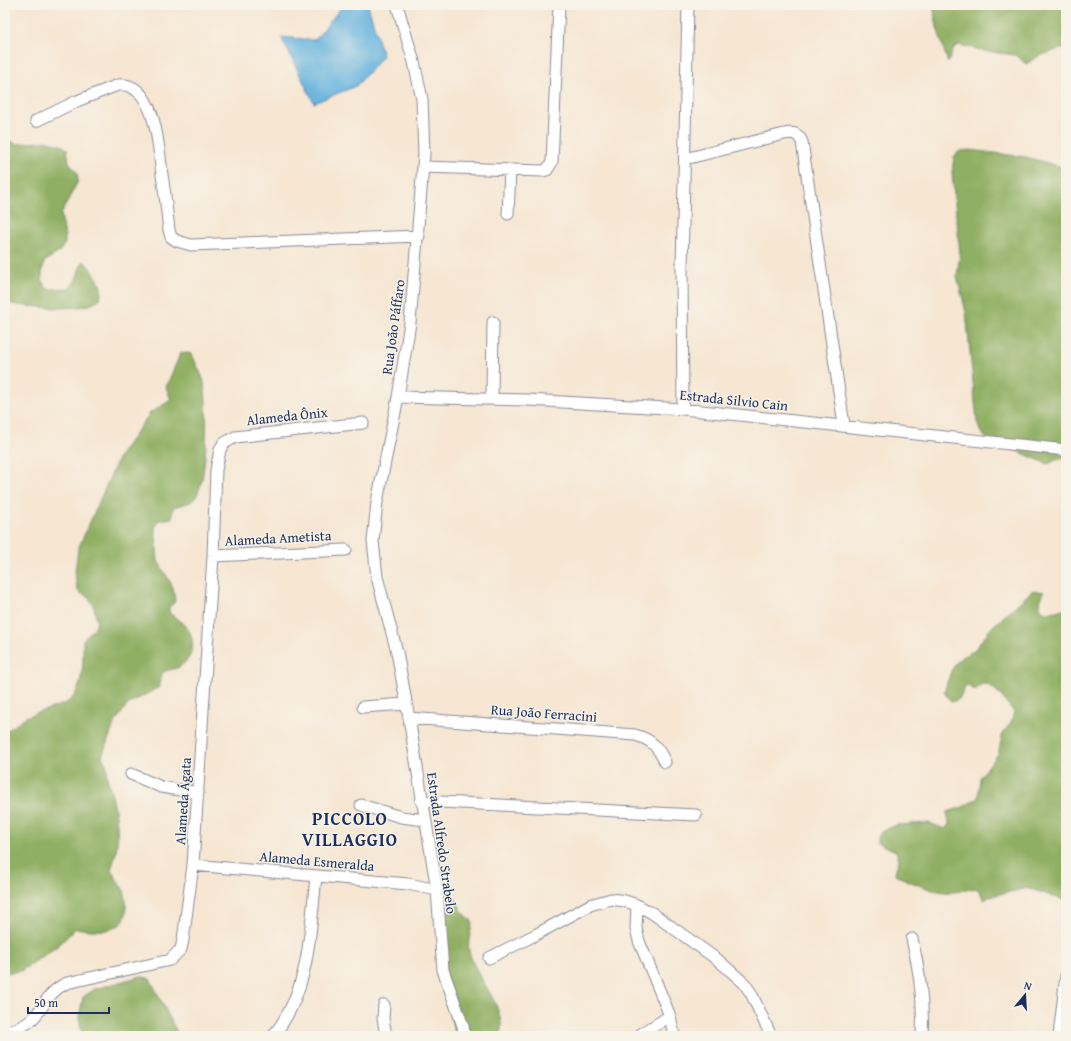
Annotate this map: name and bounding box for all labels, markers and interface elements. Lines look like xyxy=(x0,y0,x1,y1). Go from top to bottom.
street label: Rua João Páffaro xyxy=(376,278,410,376)
street label: Estrada Silvio Cain xyxy=(679,384,789,416)
street label: Alameda Ônix xyxy=(245,402,330,430)
street label: Alameda Ametista xyxy=(224,525,332,551)
street label: Rua João Ferracini xyxy=(490,699,598,727)
street label: Alameda Ágata xyxy=(170,756,196,846)
street label: Estrada Alfredo Strabelo xyxy=(422,771,462,915)
district label: PICCOLO VILLAGGIO xyxy=(302,805,398,853)
street label: Alameda Esmeralda xyxy=(259,846,376,876)
north arrow xyxy=(1005,975,1045,1015)
text: N xyxy=(1022,977,1035,994)
scale bar xyxy=(28,989,109,1015)
text: 50 m xyxy=(34,994,58,1011)

